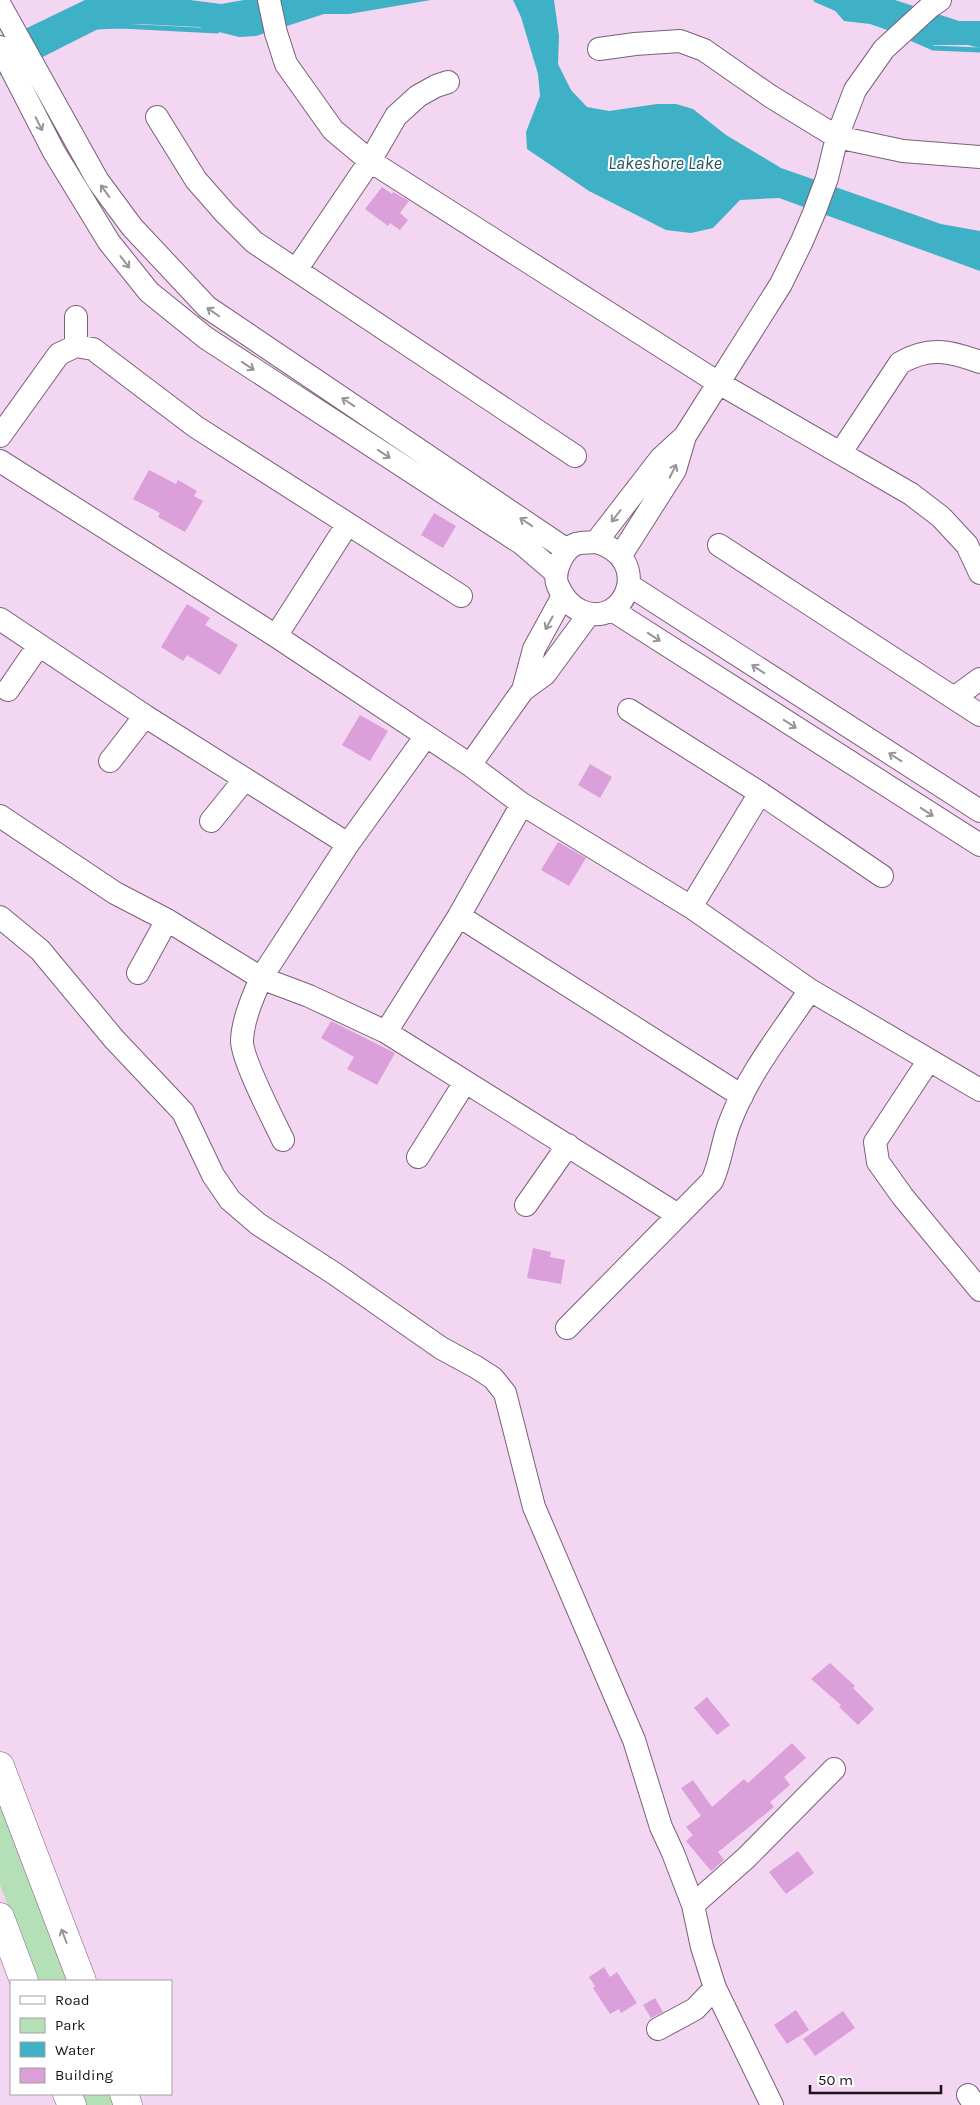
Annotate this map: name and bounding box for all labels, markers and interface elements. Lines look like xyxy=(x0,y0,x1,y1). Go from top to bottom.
one-way arrow xyxy=(35,116,44,131)
water label: Lakeshore Lake xyxy=(608,152,722,174)
one-way arrow xyxy=(100,185,111,198)
one-way arrow xyxy=(119,255,130,268)
one-way arrow xyxy=(206,307,220,317)
one-way arrow xyxy=(241,360,255,371)
one-way arrow xyxy=(341,397,355,408)
one-way arrow xyxy=(377,449,391,459)
one-way arrow xyxy=(669,464,679,479)
one-way arrow xyxy=(611,509,621,523)
one-way arrow xyxy=(520,517,534,527)
one-way arrow xyxy=(544,615,553,630)
one-way arrow xyxy=(646,632,660,642)
one-way arrow xyxy=(752,663,766,673)
one-way arrow xyxy=(783,719,797,729)
one-way arrow xyxy=(888,751,902,762)
one-way arrow xyxy=(920,807,934,817)
one-way arrow xyxy=(59,1928,68,1944)
legend xyxy=(10,1980,172,2095)
text: Road xyxy=(55,1991,90,2009)
text: Park xyxy=(55,2016,85,2034)
text: Water xyxy=(55,2041,96,2059)
scale bar xyxy=(810,2062,941,2094)
text: Building xyxy=(55,2066,113,2084)
text: 50 m xyxy=(818,2071,853,2089)

